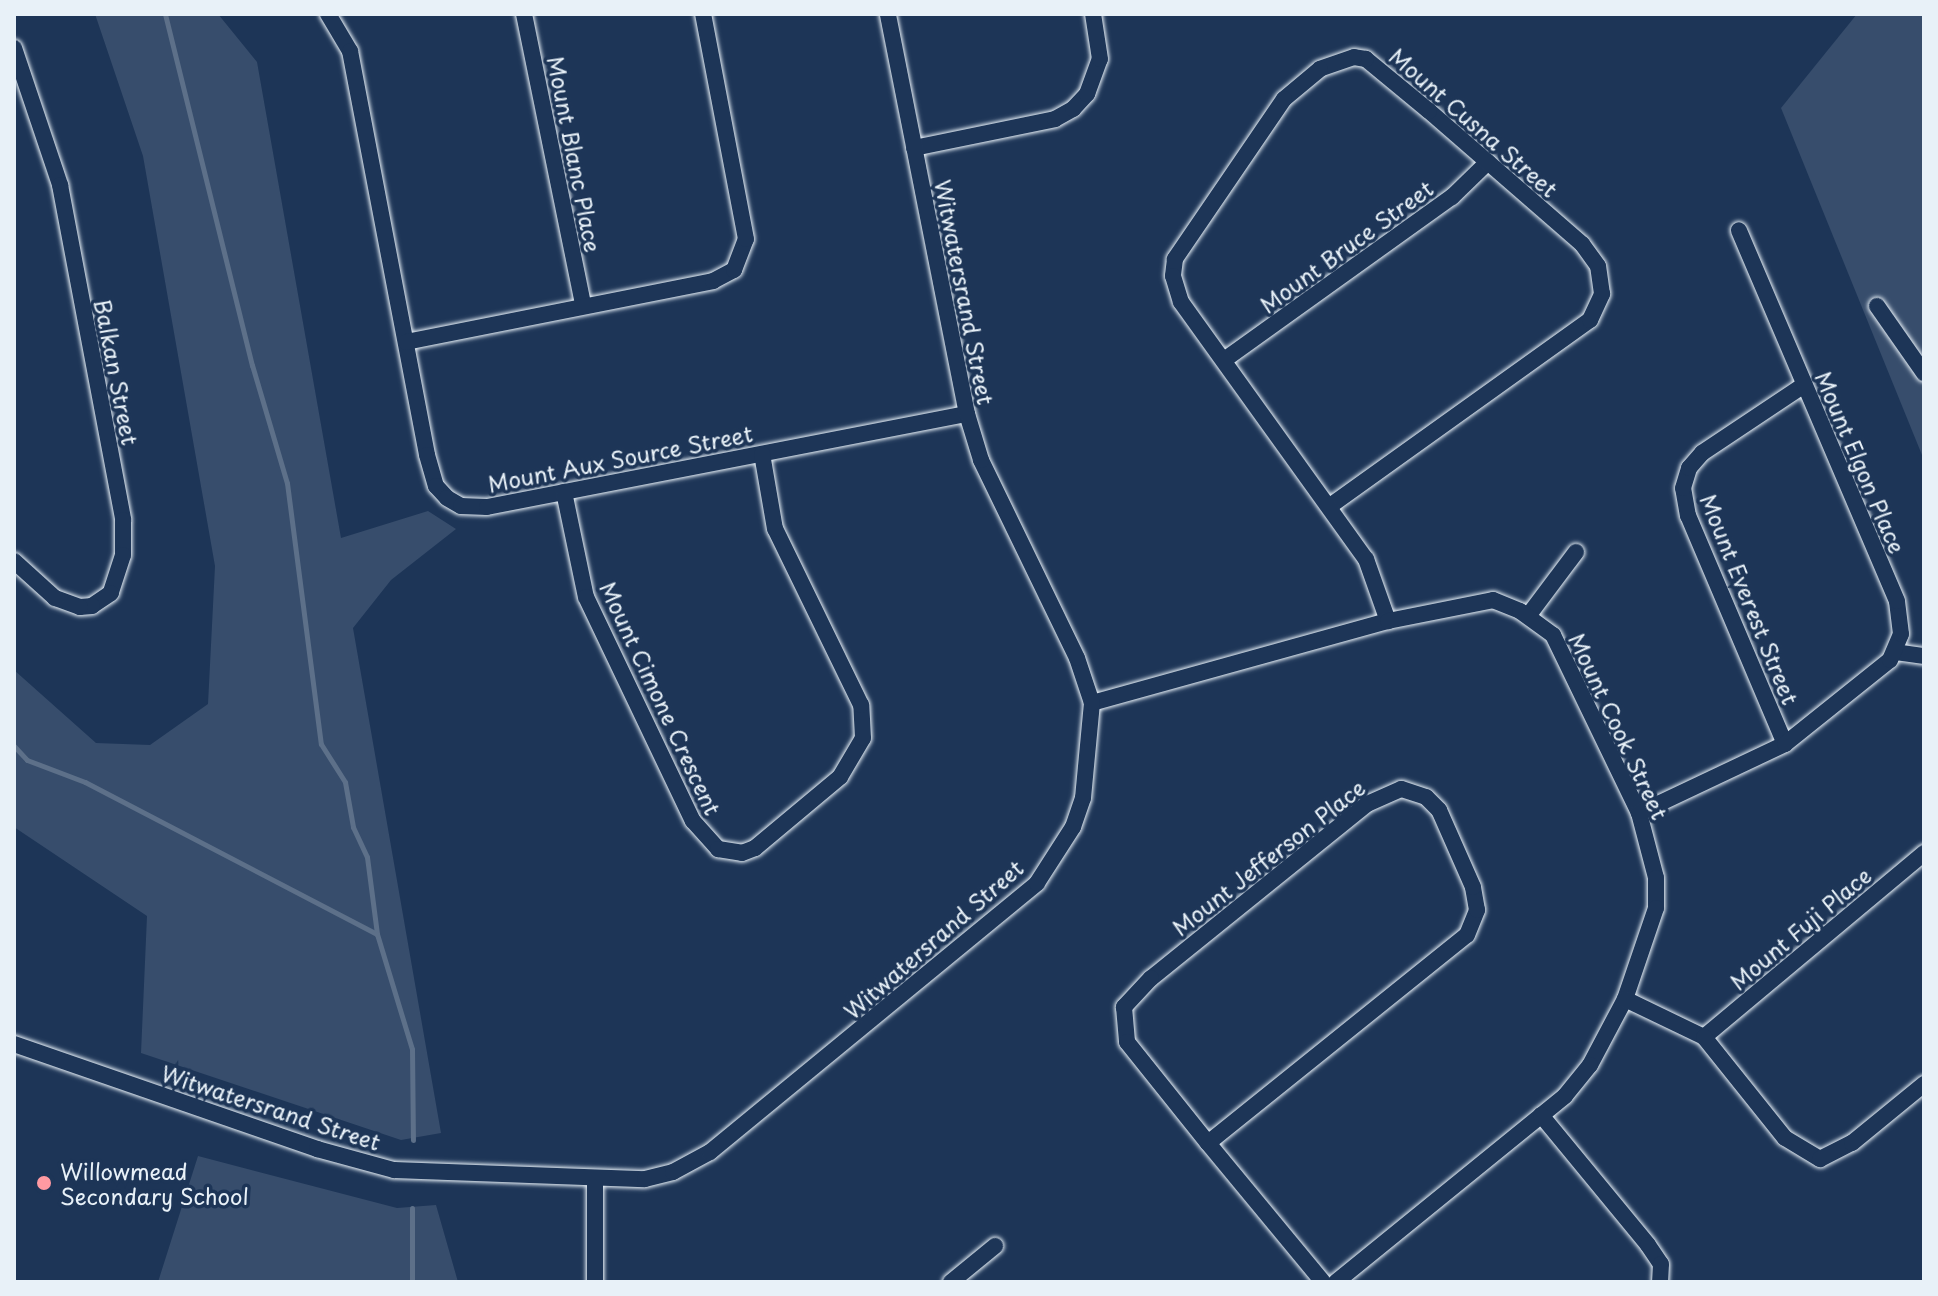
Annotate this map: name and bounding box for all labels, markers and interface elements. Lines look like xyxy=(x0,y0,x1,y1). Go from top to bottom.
street label: Mount Cusna Street xyxy=(1385,42,1563,202)
street label: Mount Blanc Place xyxy=(543,54,607,254)
street label: Mount Bruce Street xyxy=(1253,174,1439,318)
street label: Witwatersrand Street xyxy=(930,177,1000,407)
street label: Balkan Street xyxy=(90,297,144,447)
street label: Mount Elgon Place xyxy=(1811,367,1911,557)
street label: Mount Aux Source Street xyxy=(486,419,754,497)
street label: Mount Everest Street xyxy=(1696,490,1804,708)
street label: Mount Cimone Crescent xyxy=(595,576,727,820)
street label: Mount Cook Street xyxy=(1564,629,1674,823)
street label: Mount Jefferson Place xyxy=(1166,773,1370,941)
street label: Witwatersrand Street xyxy=(838,854,1028,1024)
street label: Mount Fuji Place xyxy=(1724,861,1876,995)
street label: Witwatersrand Street xyxy=(158,1059,384,1155)
place label: Willowmead Secondary School xyxy=(60,1157,249,1208)
marker: Willowmead Secondary School xyxy=(35,1174,53,1192)

